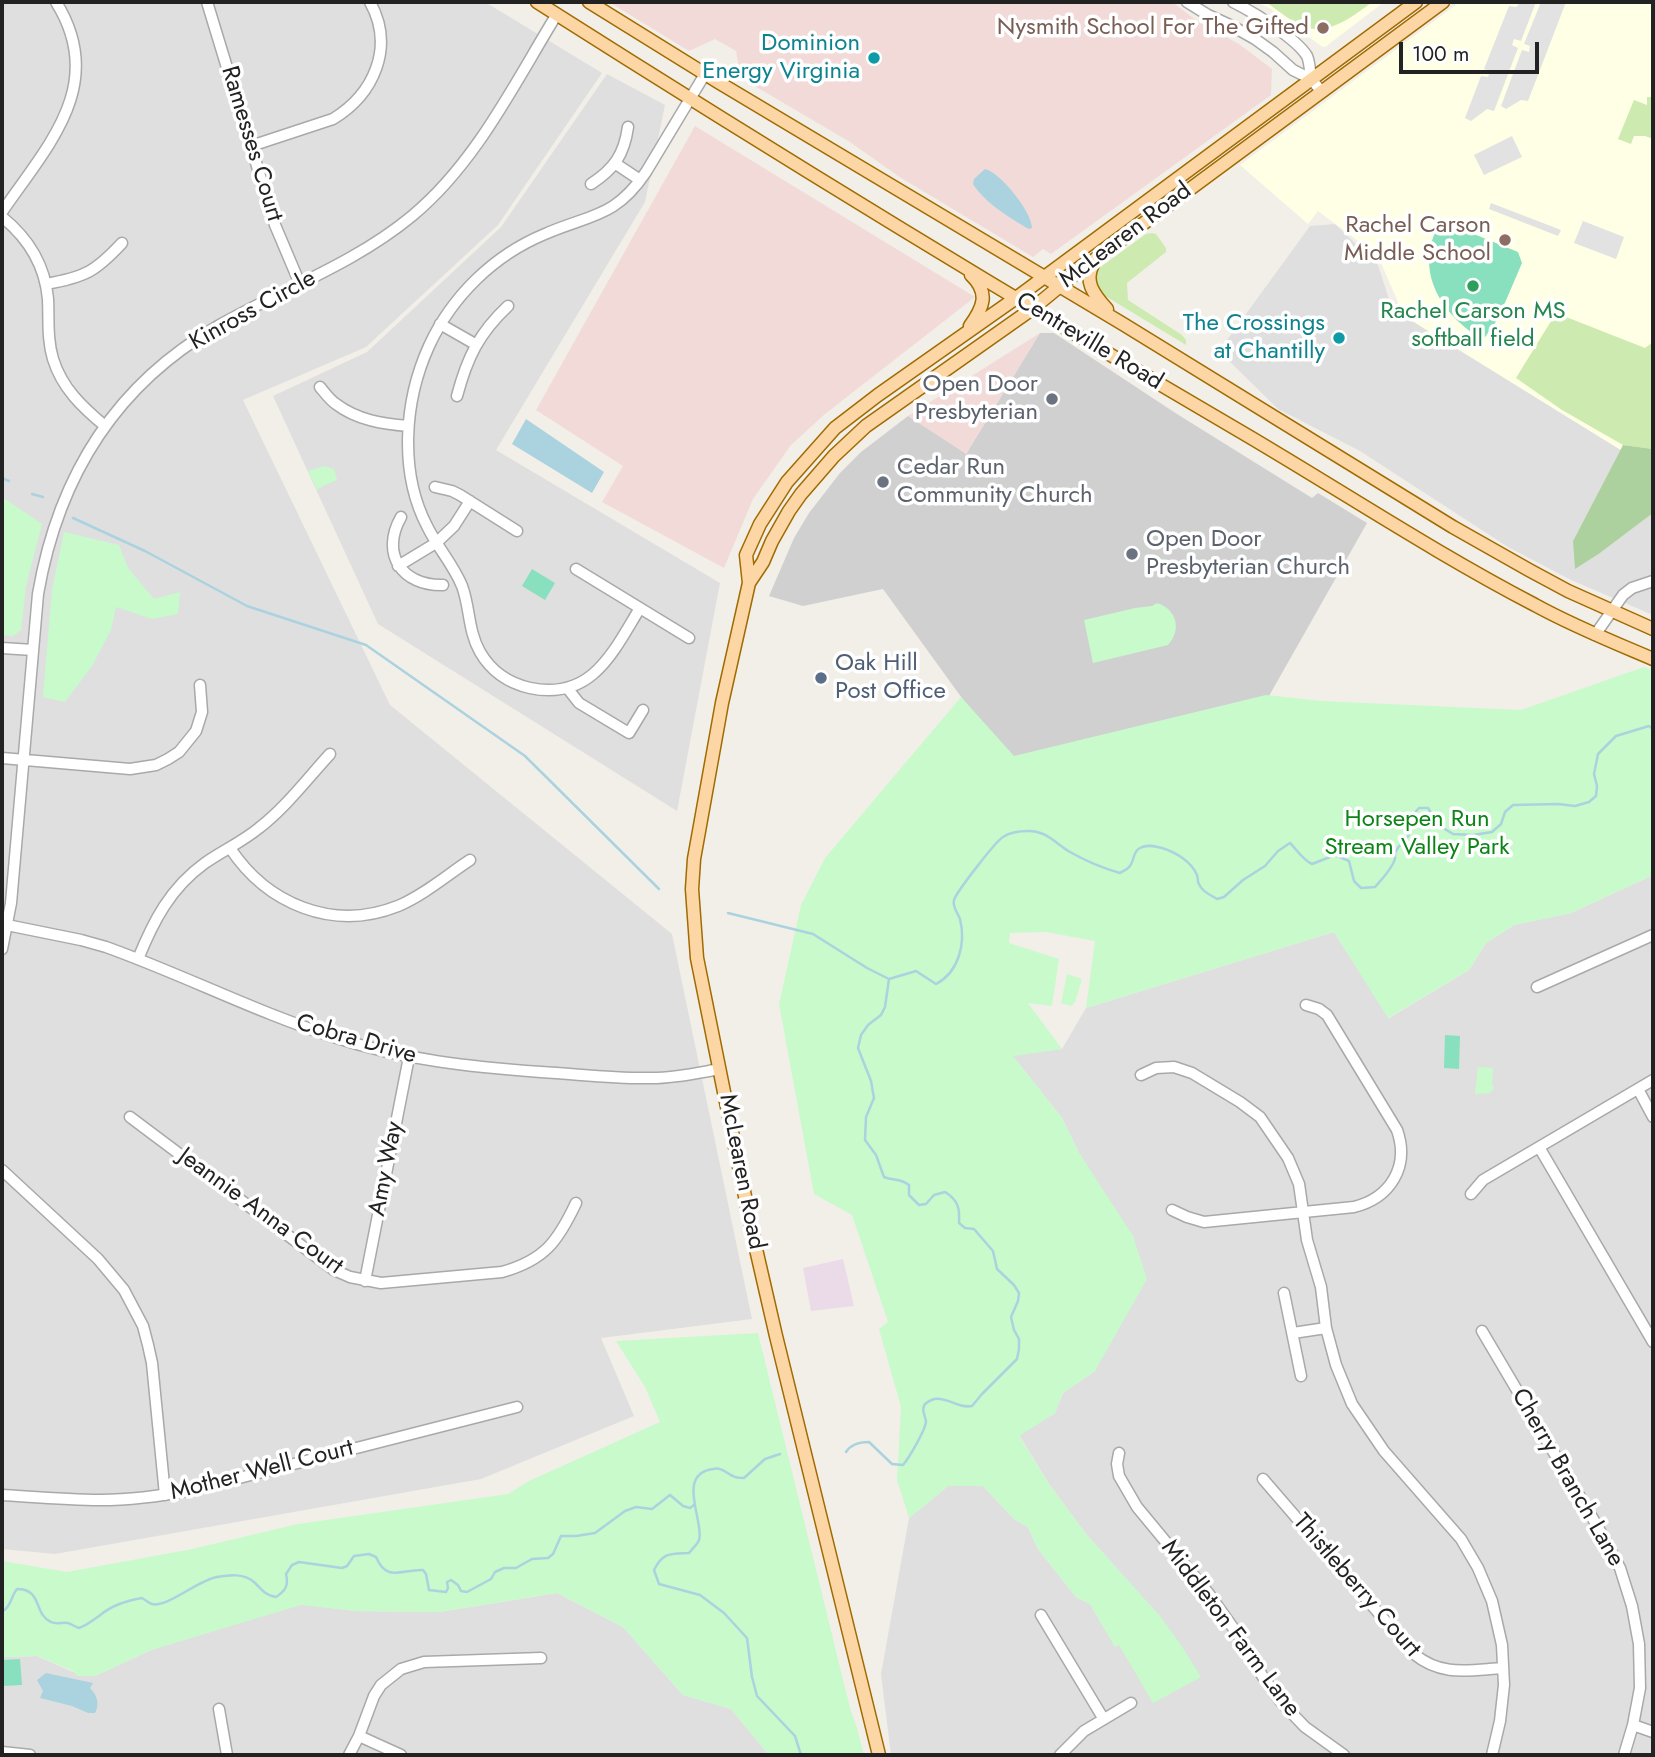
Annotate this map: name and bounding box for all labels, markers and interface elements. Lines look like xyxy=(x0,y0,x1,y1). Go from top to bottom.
place label: Nysmith School For The Gifted xyxy=(997,14,1309,42)
marker: Nysmith School For The Gifted xyxy=(1315,20,1331,36)
scale bar xyxy=(1403,28,1543,72)
place label: Dominion Energy Virginia xyxy=(702,30,860,86)
text: 100 m xyxy=(1412,39,1469,69)
marker: Dominion Energy Virginia xyxy=(866,50,882,66)
street label: Ramesses Court xyxy=(214,63,288,225)
street label: McLearen Road xyxy=(1054,177,1198,295)
place label: Rachel Carson Middle School xyxy=(1344,212,1491,268)
marker: Rachel Carson Middle School xyxy=(1497,232,1513,248)
street label: Kinross Circle xyxy=(185,265,321,357)
marker: Rachel Carson MS softball field xyxy=(1465,278,1481,294)
street label: Centreville Road xyxy=(1010,287,1168,397)
place label: Rachel Carson MS softball field xyxy=(1380,298,1566,354)
place label: The Crossings at Chantilly xyxy=(1183,310,1325,366)
marker: The Crossings at Chantilly xyxy=(1331,330,1347,346)
place label: Open Door Presbyterian xyxy=(915,371,1038,427)
marker: Open Door Presbyterian xyxy=(1044,391,1060,407)
place label: Cedar Run Community Church xyxy=(897,454,1093,510)
marker: Cedar Run Community Church xyxy=(875,474,891,490)
place label: Open Door Presbyterian Church xyxy=(1146,526,1350,582)
marker: Open Door Presbyterian Church xyxy=(1124,546,1140,562)
place label: Oak Hill Post Office xyxy=(835,650,946,706)
marker: Oak Hill Post Office xyxy=(813,670,829,686)
park label: Horsepen Run Stream Valley Park xyxy=(1324,806,1510,862)
street label: Cobra Drive xyxy=(293,1009,419,1071)
street label: McLearen Road xyxy=(712,1092,770,1252)
street label: Amy Way xyxy=(364,1119,410,1219)
street label: Jeannie Anna Court xyxy=(172,1143,348,1281)
street label: Cherry Branch Lane xyxy=(1504,1384,1630,1572)
street label: Mother Well Court xyxy=(168,1434,356,1508)
street label: Thistleberry Court xyxy=(1286,1508,1426,1664)
street label: Middleton Farm Lane xyxy=(1154,1535,1306,1723)

